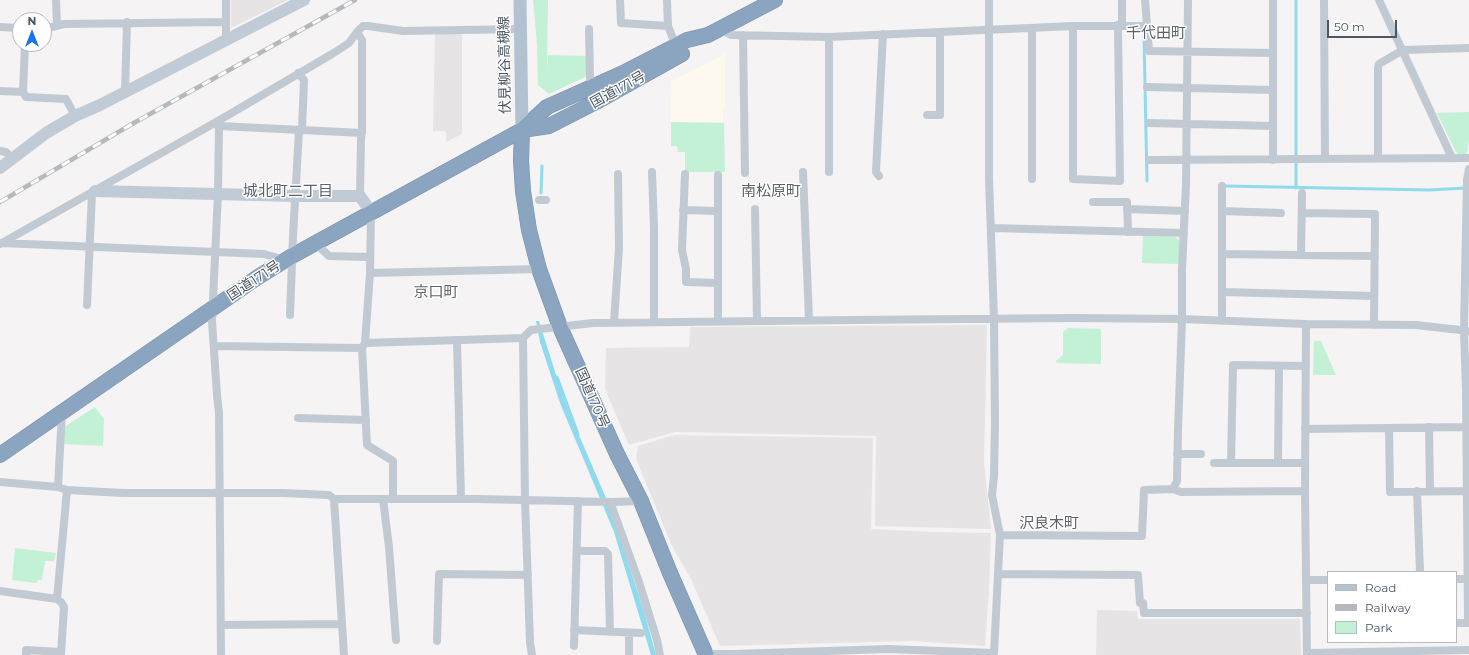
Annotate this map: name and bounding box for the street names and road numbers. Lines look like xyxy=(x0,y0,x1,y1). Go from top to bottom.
street label: 伏見柳谷高槻線 xyxy=(496,16,514,114)
street label: 国道171号 xyxy=(587,68,649,112)
street label: 国道171号 xyxy=(224,257,284,305)
street label: 国道170号 xyxy=(571,365,613,431)

